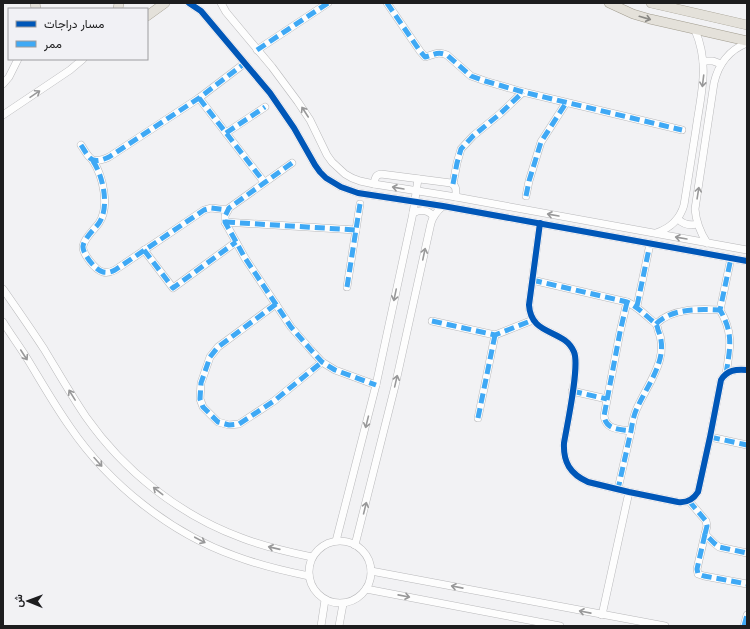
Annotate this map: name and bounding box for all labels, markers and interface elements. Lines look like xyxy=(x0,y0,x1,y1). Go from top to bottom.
legend xyxy=(8,8,148,60)
one-way arrow xyxy=(638,15,651,22)
text: مسار دراجات xyxy=(44,17,104,32)
text: ممر xyxy=(43,37,62,52)
one-way arrow xyxy=(699,74,707,87)
one-way arrow xyxy=(30,89,41,98)
one-way arrow xyxy=(301,106,309,117)
one-way arrow xyxy=(391,184,404,192)
one-way arrow xyxy=(694,187,702,200)
one-way arrow xyxy=(547,211,560,219)
one-way arrow xyxy=(675,234,688,242)
one-way arrow xyxy=(420,248,428,261)
one-way arrow xyxy=(391,288,399,301)
one-way arrow xyxy=(21,349,29,361)
one-way arrow xyxy=(393,375,401,388)
one-way arrow xyxy=(68,390,76,401)
one-way arrow xyxy=(362,415,370,428)
one-way arrow xyxy=(93,457,103,467)
one-way arrow xyxy=(153,487,164,496)
one-way arrow xyxy=(361,501,369,514)
one-way arrow xyxy=(194,537,206,545)
one-way arrow xyxy=(268,544,281,552)
north arrow xyxy=(8,581,48,621)
one-way arrow xyxy=(451,583,464,591)
one-way arrow xyxy=(397,593,410,601)
text: ش xyxy=(12,594,25,608)
one-way arrow xyxy=(579,607,592,615)

